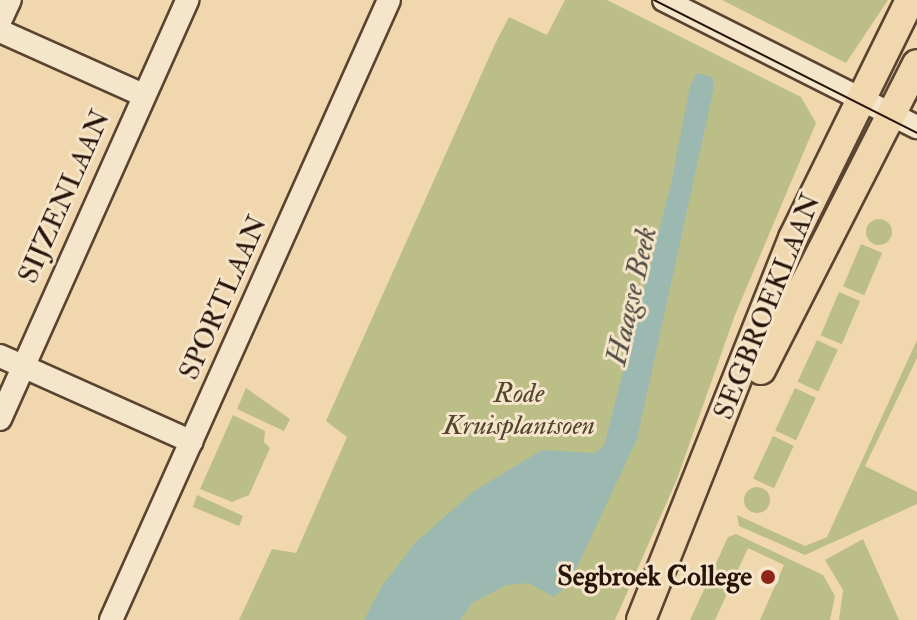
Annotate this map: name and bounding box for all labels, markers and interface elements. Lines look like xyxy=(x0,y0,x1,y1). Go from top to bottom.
street label: SIJZENLAAN xyxy=(12,105,118,289)
street label: SEGBROEKLAAN xyxy=(707,189,829,425)
street label: SPORTLAAN xyxy=(173,211,275,385)
water label: Haagse Beek xyxy=(599,223,665,369)
park label: Rode Kruisplantsoen xyxy=(443,377,595,443)
place label: Segbroek College xyxy=(557,560,752,594)
marker: Segbroek College xyxy=(759,568,777,586)

